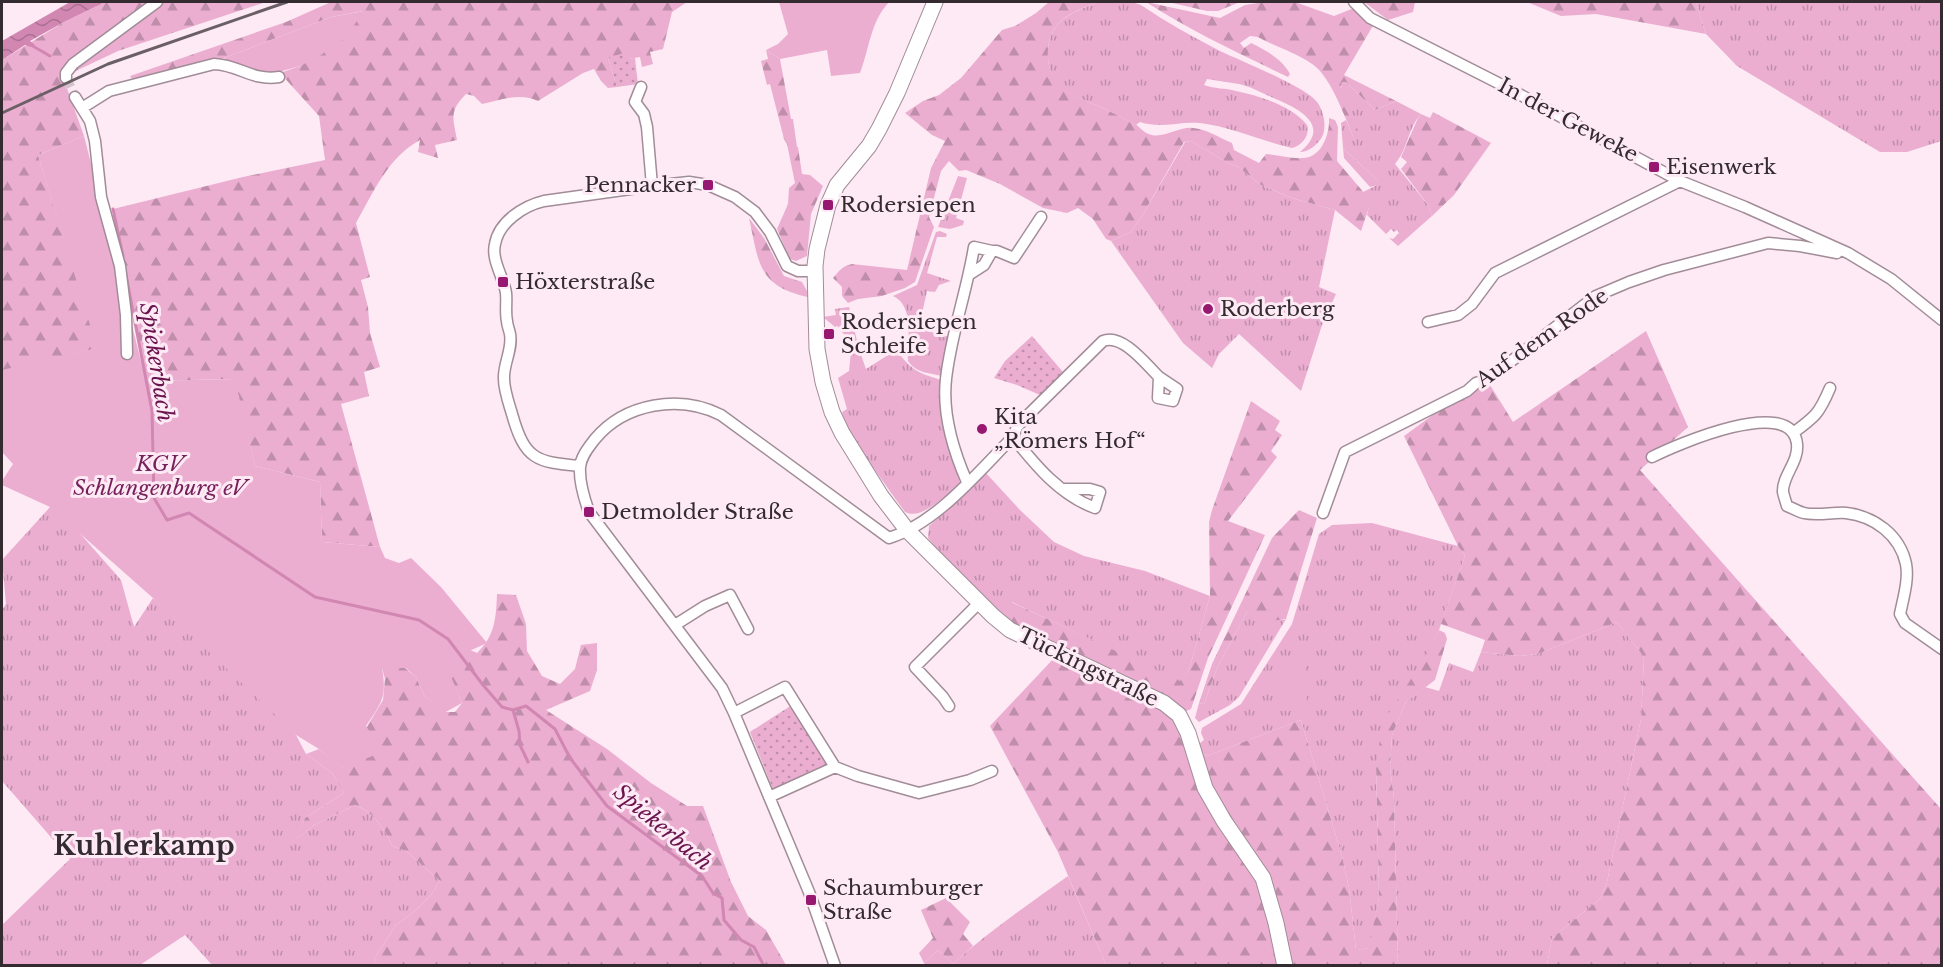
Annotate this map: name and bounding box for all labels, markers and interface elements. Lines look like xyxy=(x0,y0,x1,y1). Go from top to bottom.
street label: In der Geweke xyxy=(1494,72,1642,168)
place label: Eisenwerk xyxy=(1666,154,1777,180)
marker: Eisenwerk xyxy=(1647,160,1661,174)
place label: Pennacker xyxy=(584,172,696,198)
marker: Pennacker xyxy=(701,178,715,192)
place label: Rodersiepen xyxy=(840,192,976,218)
marker: Rodersiepen xyxy=(821,198,835,212)
place label: Höxterstraße xyxy=(515,269,655,295)
marker: Höxterstraße xyxy=(496,275,510,289)
street label: Auf dem Rode xyxy=(1470,283,1613,394)
place label: Roderberg xyxy=(1220,296,1335,322)
water label: Spiekerbach xyxy=(134,300,179,424)
marker: Roderberg xyxy=(1201,302,1215,316)
place label: Rodersiepen Schleife xyxy=(841,309,977,359)
marker: Rodersiepen Schleife xyxy=(822,327,836,341)
place label: Kita „Römers Hof“ xyxy=(994,404,1146,454)
marker: Kita „Römers Hof“ xyxy=(975,422,989,436)
park label: KGV Schlangenburg eV xyxy=(73,451,250,501)
place label: Detmolder Straße xyxy=(601,499,794,525)
marker: Detmolder Straße xyxy=(582,505,596,519)
street label: Tückingstraße xyxy=(1013,622,1163,712)
water label: Spiekerbach xyxy=(608,778,718,876)
district label: Kuhlerkamp xyxy=(53,829,235,862)
place label: Schaumburger Straße xyxy=(823,875,983,925)
marker: Schaumburger Straße xyxy=(804,893,818,907)

